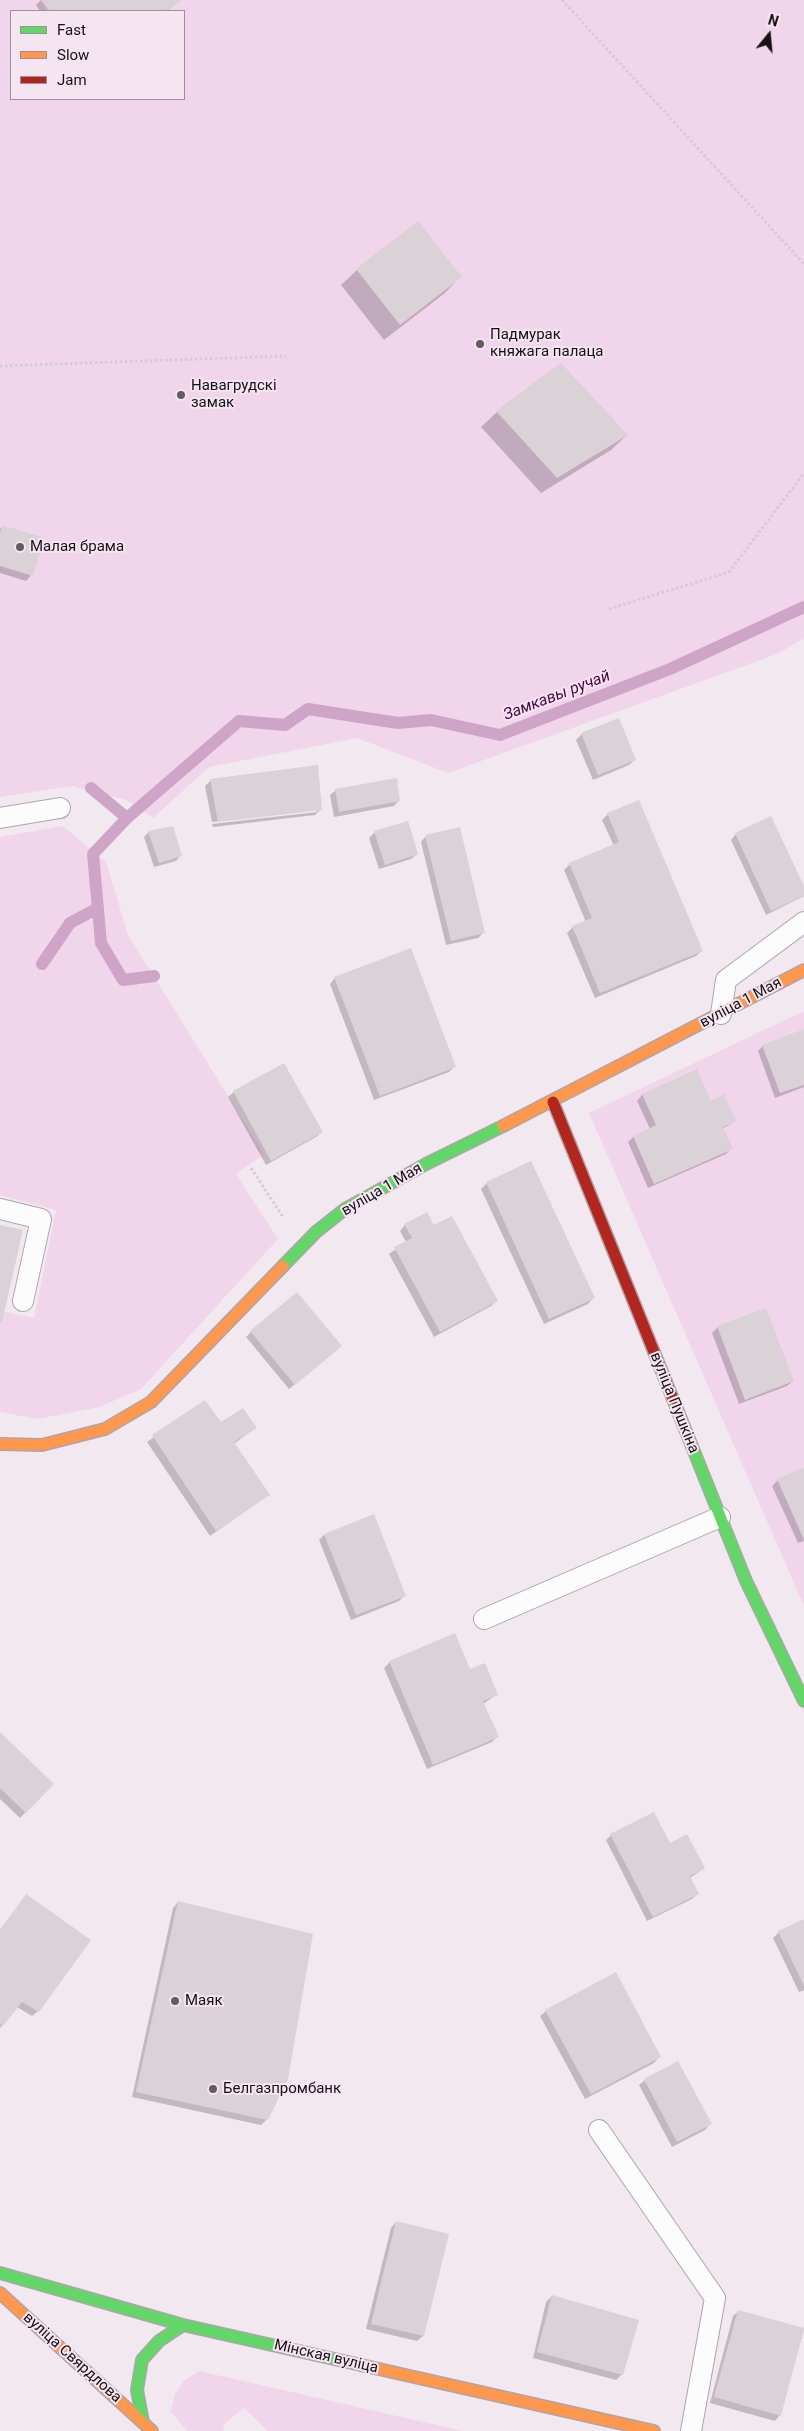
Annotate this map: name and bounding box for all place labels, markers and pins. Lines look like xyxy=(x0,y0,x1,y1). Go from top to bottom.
place label: Падмурак княжага палаца xyxy=(490,326,604,361)
marker: Падмурак княжага палаца xyxy=(474,338,486,350)
place label: Навагрудскі замак xyxy=(191,377,277,412)
marker: Навагрудскі замак xyxy=(175,389,187,401)
place label: Малая брама xyxy=(30,538,124,556)
marker: Малая брама xyxy=(14,541,26,553)
place label: Маяк xyxy=(185,1992,223,2010)
marker: Маяк xyxy=(169,1995,181,2007)
place label: Белгазпромбанк xyxy=(223,2080,341,2098)
marker: Белгазпромбанк xyxy=(207,2083,219,2095)

